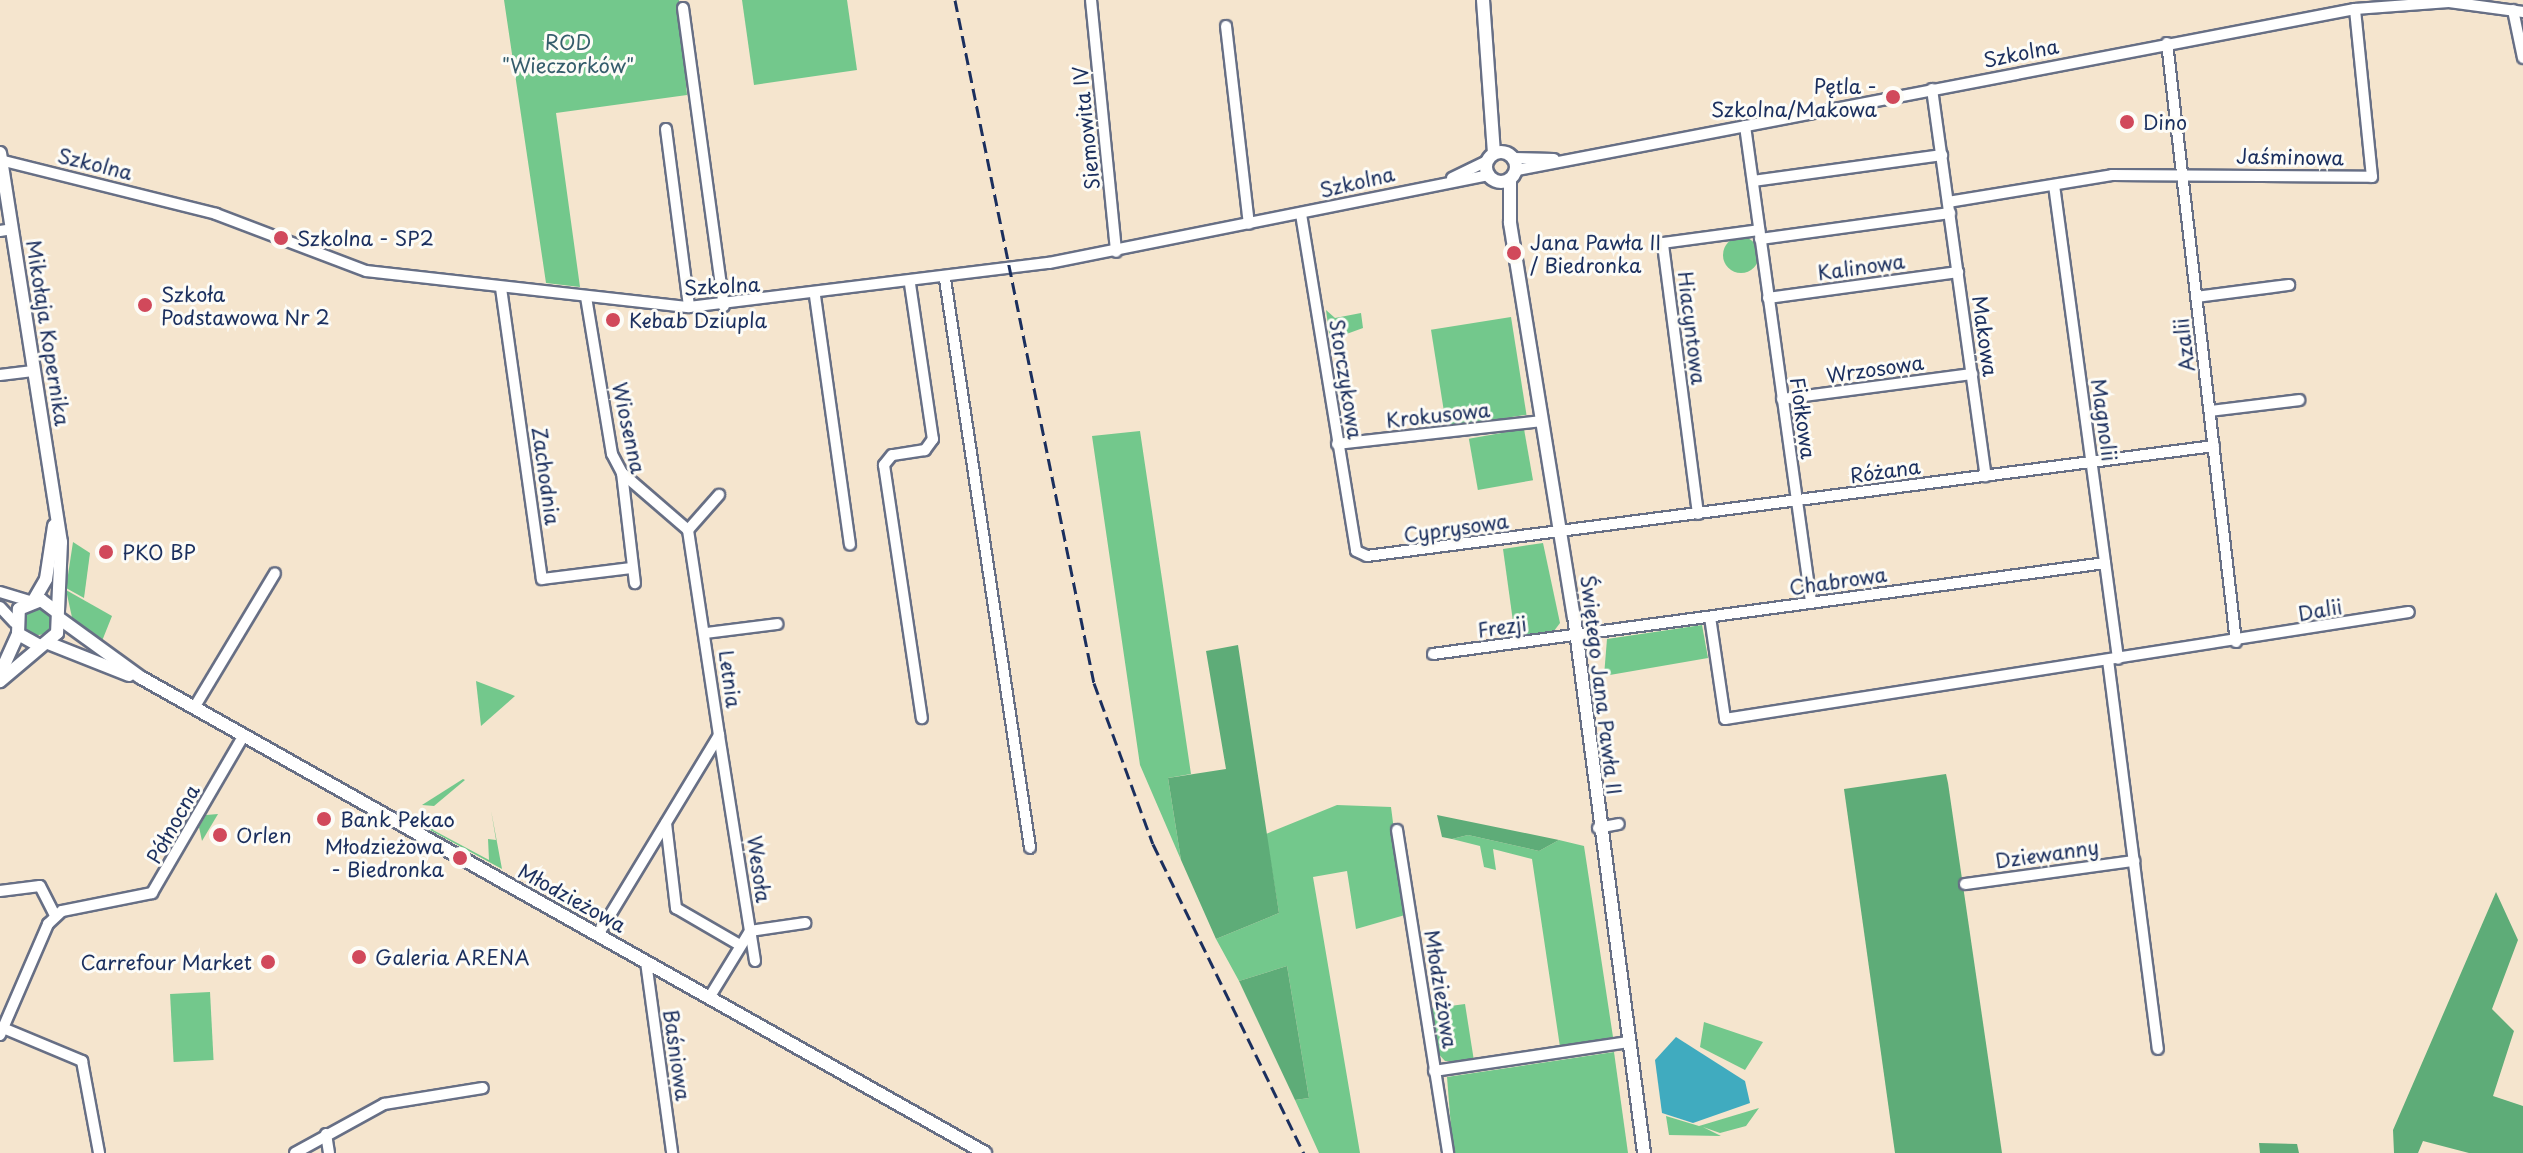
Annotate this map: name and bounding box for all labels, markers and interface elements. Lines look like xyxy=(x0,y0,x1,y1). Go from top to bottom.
park label: ROD "Wieczorków" xyxy=(502,31,634,78)
street label: Szkolna xyxy=(1981,34,2061,72)
street label: Siemowita IV xyxy=(1068,64,1104,192)
place label: Pętla - Szkolna/Makowa xyxy=(1711,74,1877,121)
marker: Pętla - Szkolna/Makowa xyxy=(1884,88,1902,106)
place label: Dino xyxy=(2143,110,2187,134)
marker: Dino xyxy=(2118,113,2136,131)
street label: Szkolna xyxy=(55,143,135,185)
street label: Jaśminowa xyxy=(2236,144,2344,170)
street label: Szkolna xyxy=(1317,162,1397,202)
place label: Szkolna - SP2 xyxy=(297,226,435,250)
marker: Szkolna - SP2 xyxy=(272,229,290,247)
place label: Jana Pawła II / Biedronka xyxy=(1530,230,1661,277)
street label: Mikołaja Kopernika xyxy=(21,239,75,427)
marker: Jana Pawła II / Biedronka xyxy=(1505,244,1523,262)
street label: Kalinowa xyxy=(1816,249,1906,285)
street label: Hiacyntowa xyxy=(1673,270,1711,386)
street label: Szkolna xyxy=(683,272,761,300)
place label: Szkoła Podstawowa Nr 2 xyxy=(161,282,330,329)
street label: Makowa xyxy=(1967,294,2003,378)
marker: Szkoła Podstawowa Nr 2 xyxy=(136,296,154,314)
place label: Kebab Dziupla xyxy=(629,308,766,332)
marker: Kebab Dziupla xyxy=(604,311,622,329)
street label: Storczykowa xyxy=(1325,317,1367,441)
street label: Azalii xyxy=(2169,317,2199,373)
street label: Wrzosowa xyxy=(1825,350,1925,388)
street label: Fiołkowa xyxy=(1785,376,1821,460)
street label: Magnolii xyxy=(2086,377,2122,463)
street label: Wiosenna xyxy=(608,380,650,476)
street label: Krokusowa xyxy=(1385,398,1491,432)
street label: Zachodnia xyxy=(527,425,565,527)
street label: Różana xyxy=(1848,454,1922,488)
street label: Cyprysowa xyxy=(1402,509,1510,547)
place label: PKO BP xyxy=(122,540,195,564)
marker: PKO BP xyxy=(97,543,115,561)
street label: Chabrowa xyxy=(1788,562,1888,600)
street label: Świętego Jana Pawła II xyxy=(1576,574,1626,796)
street label: Dalii xyxy=(2296,594,2344,626)
street label: Frezji xyxy=(1476,612,1528,642)
street label: Letnia xyxy=(714,649,746,709)
street label: Północna xyxy=(141,780,205,868)
place label: Bank Pekao xyxy=(340,807,456,831)
marker: Bank Pekao xyxy=(315,810,333,828)
place label: Orlen xyxy=(236,823,291,847)
marker: Orlen xyxy=(211,826,229,844)
place label: Młodzieżowa - Biedronka xyxy=(325,834,444,881)
street label: Wesoła xyxy=(742,834,776,904)
street label: Dziewanny xyxy=(1994,835,2100,873)
marker: Młodzieżowa - Biedronka xyxy=(451,849,469,867)
street label: Młodzieżowa xyxy=(514,859,630,937)
street label: Młodzieżowa xyxy=(1420,928,1462,1050)
place label: Galeria ARENA xyxy=(375,945,527,969)
marker: Galeria ARENA xyxy=(350,948,368,966)
place label: Carrefour Market xyxy=(80,950,252,974)
marker: Carrefour Market xyxy=(259,953,277,971)
street label: Baśniowa xyxy=(659,1008,695,1102)

